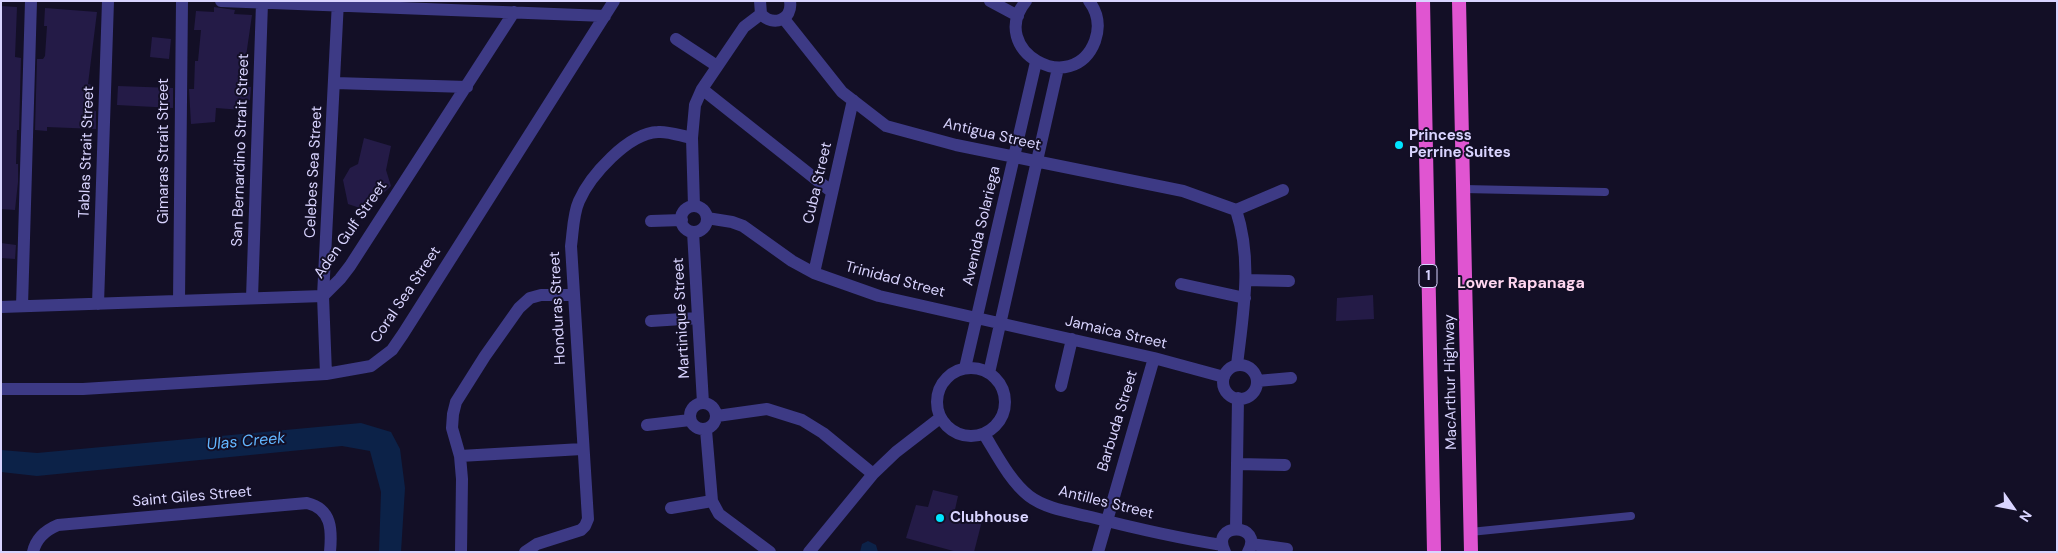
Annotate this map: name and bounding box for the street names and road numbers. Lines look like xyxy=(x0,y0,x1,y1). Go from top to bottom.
street label: San Bernardino Strait Street xyxy=(229,53,253,247)
street label: Gimaras Strait Street xyxy=(155,78,173,224)
street label: Tablas Strait Street xyxy=(76,86,98,218)
street label: Celebes Sea Street xyxy=(302,105,326,239)
street label: Antigua Street xyxy=(941,115,1043,155)
street label: Cuba Street xyxy=(800,140,836,226)
street label: Avenida Solariega xyxy=(959,164,1005,288)
street label: Aden Gulf Street xyxy=(311,178,391,282)
street label: Coral Sea Street xyxy=(367,243,445,347)
street label: Honduras Street xyxy=(546,251,570,365)
street label: Martinique Street xyxy=(670,257,694,379)
street label: Trinidad Street xyxy=(843,258,947,302)
road number: 1 xyxy=(1419,264,1437,288)
street label: Jamaica Street xyxy=(1063,313,1169,353)
street label: MacArthur Highway xyxy=(1441,314,1461,450)
street label: Barbuda Street xyxy=(1094,368,1142,474)
street label: Antilles Street xyxy=(1057,482,1155,524)
street label: Saint Giles Street xyxy=(132,483,252,511)

